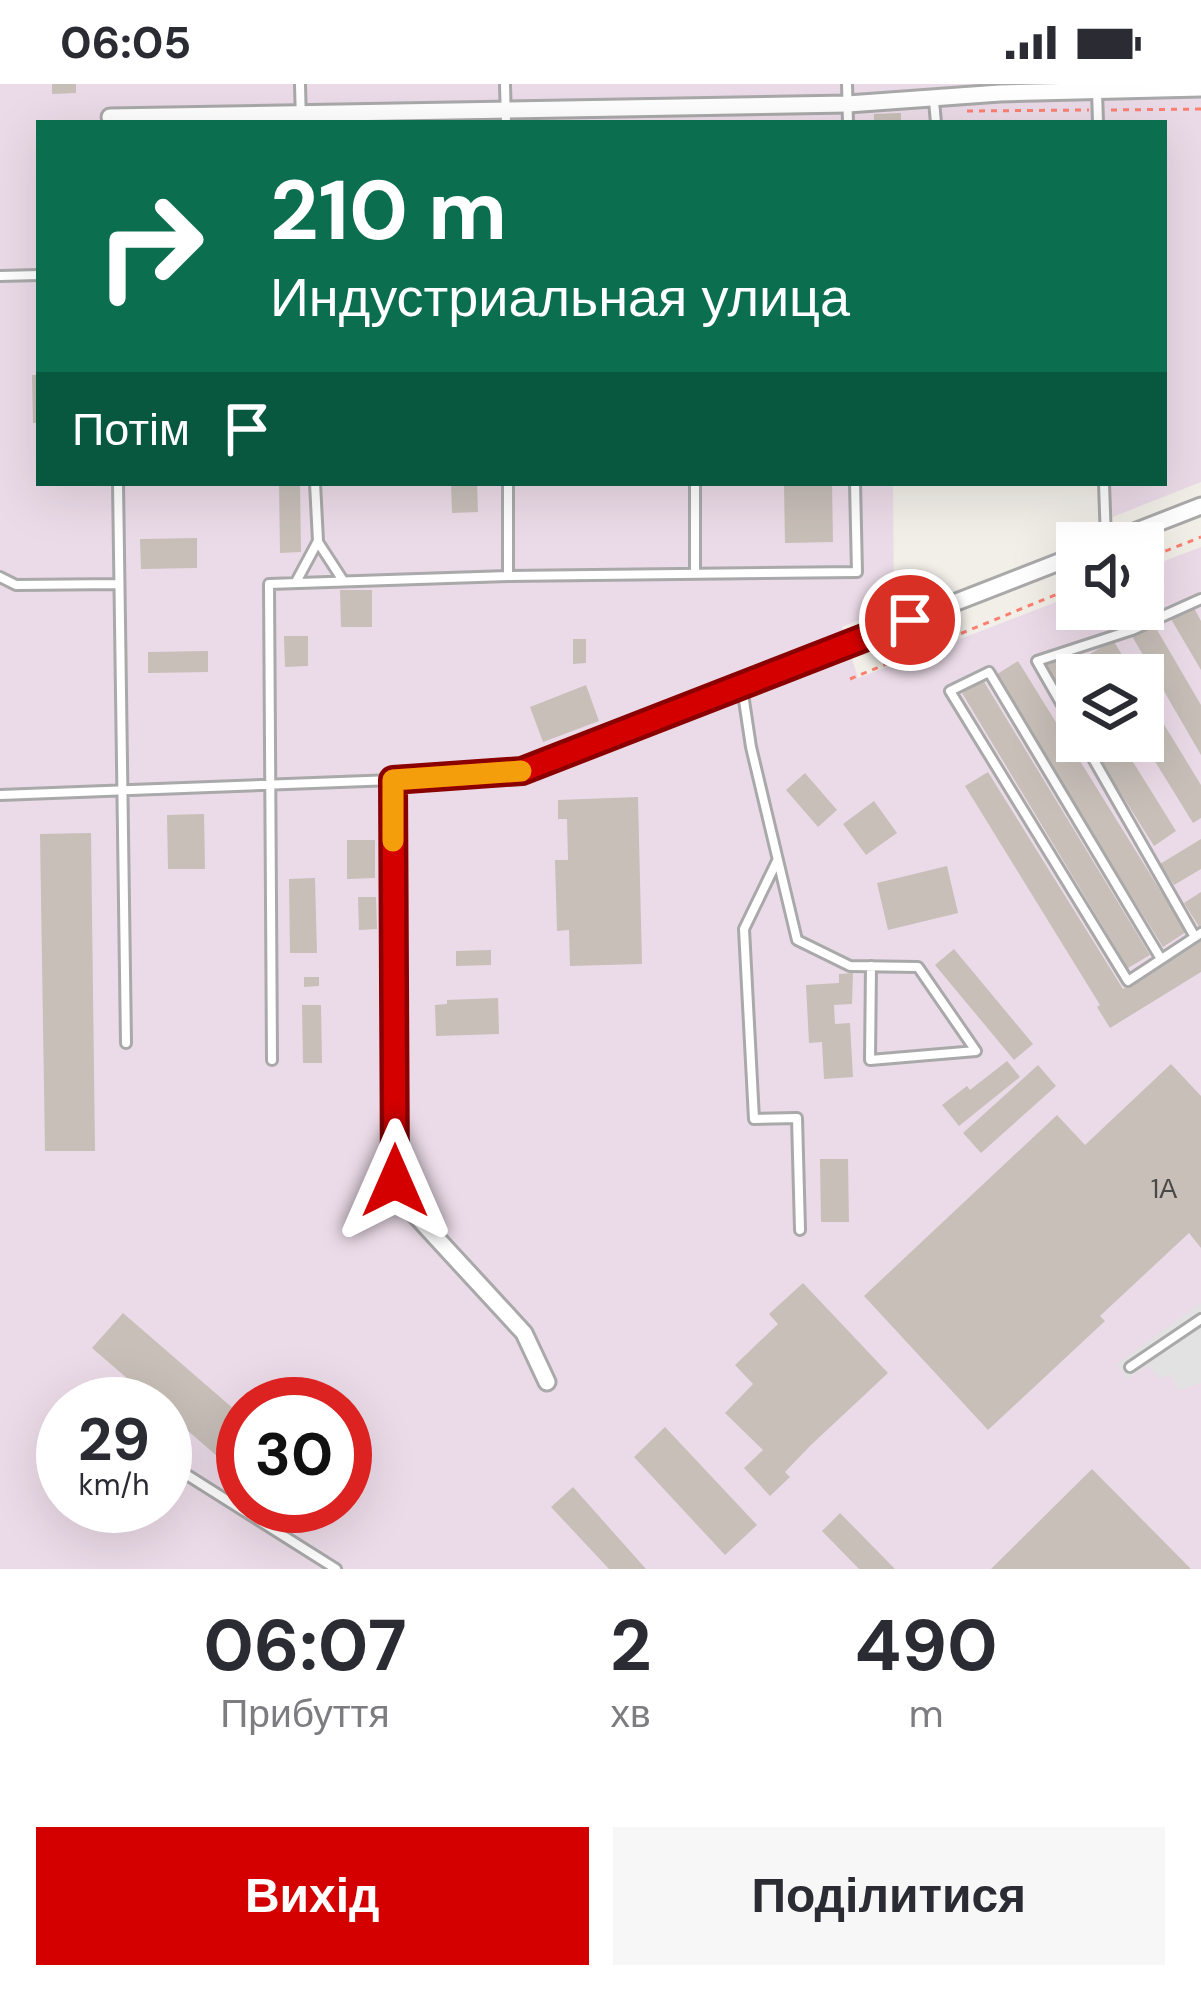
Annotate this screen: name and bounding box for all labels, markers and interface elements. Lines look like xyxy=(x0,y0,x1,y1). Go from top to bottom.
text: 06:05 xyxy=(60,13,191,72)
text: 210 m xyxy=(270,156,507,265)
icon: right xyxy=(72,168,228,324)
text: Индустриальная улица xyxy=(270,262,850,333)
icon: arrive xyxy=(214,396,280,462)
text: Потім xyxy=(72,400,190,459)
map controls xyxy=(1056,522,1164,762)
button: sound xyxy=(1056,522,1164,630)
pin xyxy=(859,569,961,671)
icon: arrive xyxy=(877,587,943,653)
button: layers xyxy=(1056,654,1164,762)
position arrow xyxy=(332,1118,458,1244)
house number: 1А xyxy=(1151,1171,1177,1206)
speed limit sign: 30 xyxy=(216,1377,372,1533)
text: 29 xyxy=(78,1400,150,1479)
text: km/h xyxy=(79,1465,149,1504)
text: 06:07 xyxy=(203,1599,407,1692)
text: 2 xyxy=(610,1599,651,1692)
text: 490 xyxy=(855,1599,998,1692)
text: Прибуття xyxy=(220,1688,390,1739)
text: хв xyxy=(611,1688,651,1739)
text: m xyxy=(909,1688,944,1739)
button: Вихід xyxy=(36,1827,589,1965)
button: Поділитися xyxy=(613,1827,1165,1965)

